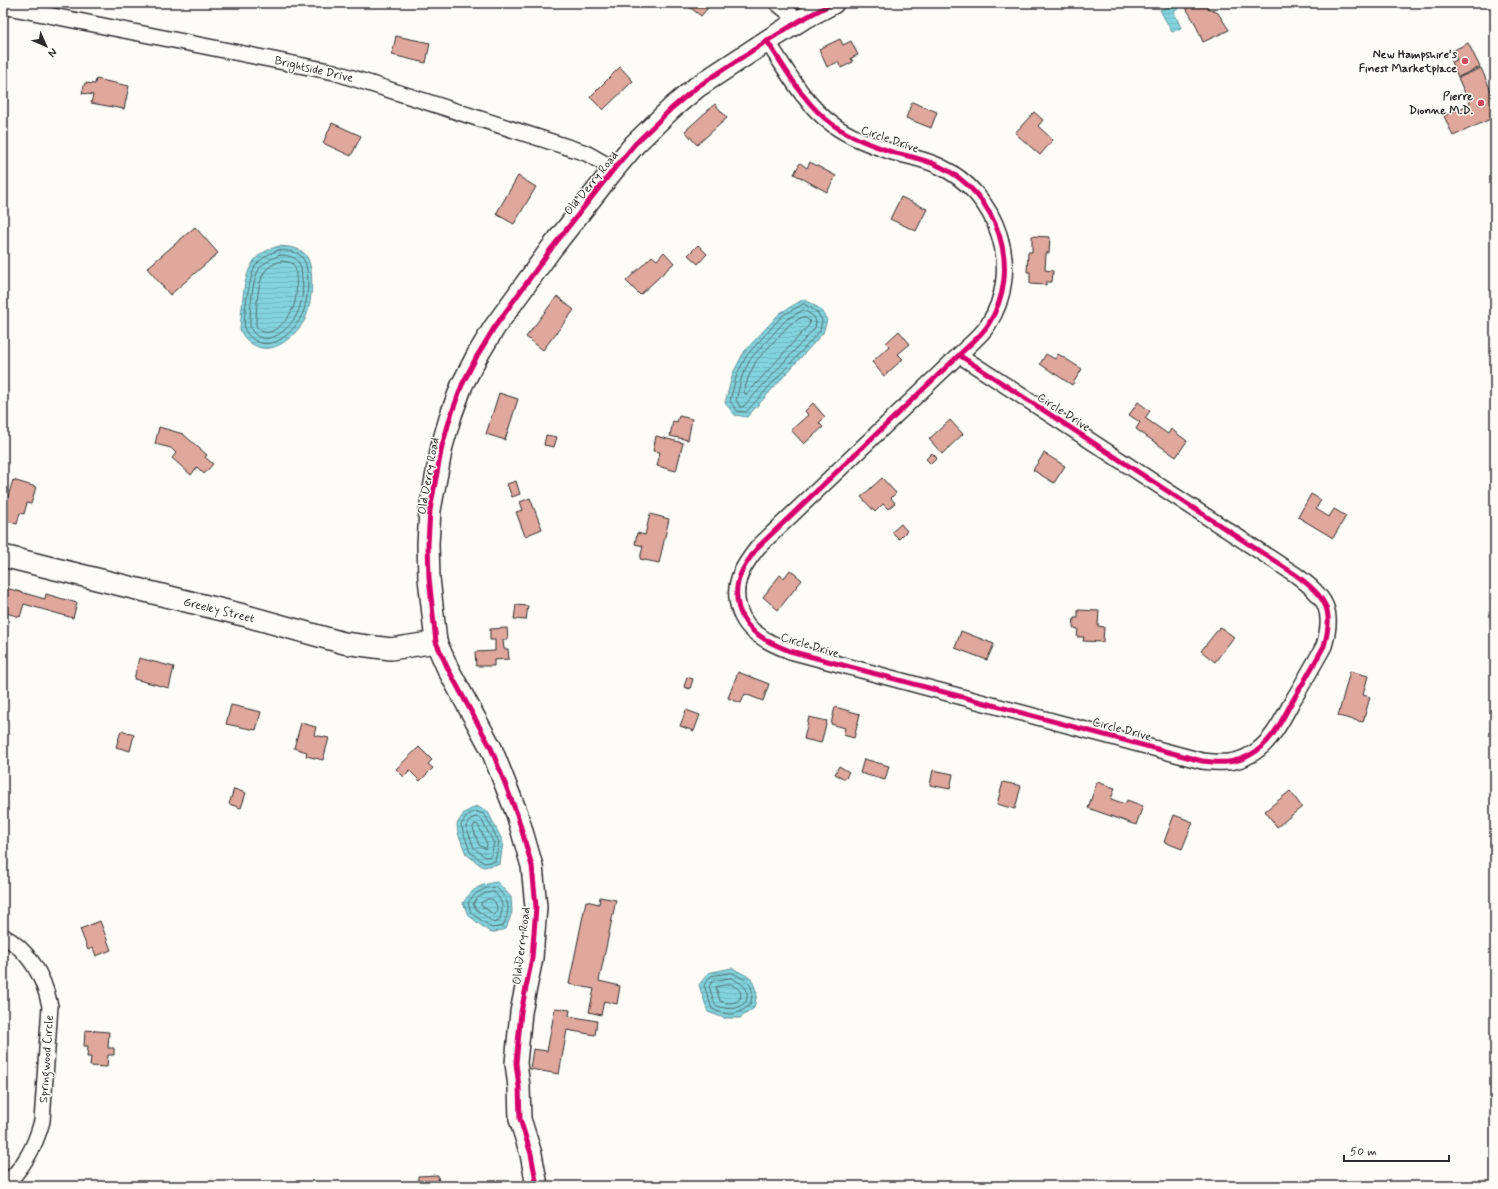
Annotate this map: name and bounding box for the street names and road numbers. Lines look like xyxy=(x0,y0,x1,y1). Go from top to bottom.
street label: Brightside Drive xyxy=(273,53,355,87)
street label: Circle Drive xyxy=(859,123,921,157)
street label: Old Derry Road xyxy=(561,148,622,219)
street label: Circle Drive xyxy=(1034,390,1093,436)
street label: Old Derry Road xyxy=(414,436,444,516)
street label: Greeley Street xyxy=(182,594,256,628)
street label: Circle Drive xyxy=(779,629,841,662)
street label: Circle Drive xyxy=(1091,714,1153,746)
street label: Old Derry Road xyxy=(509,907,535,986)
street label: Springwood Circle xyxy=(36,1015,59,1104)

